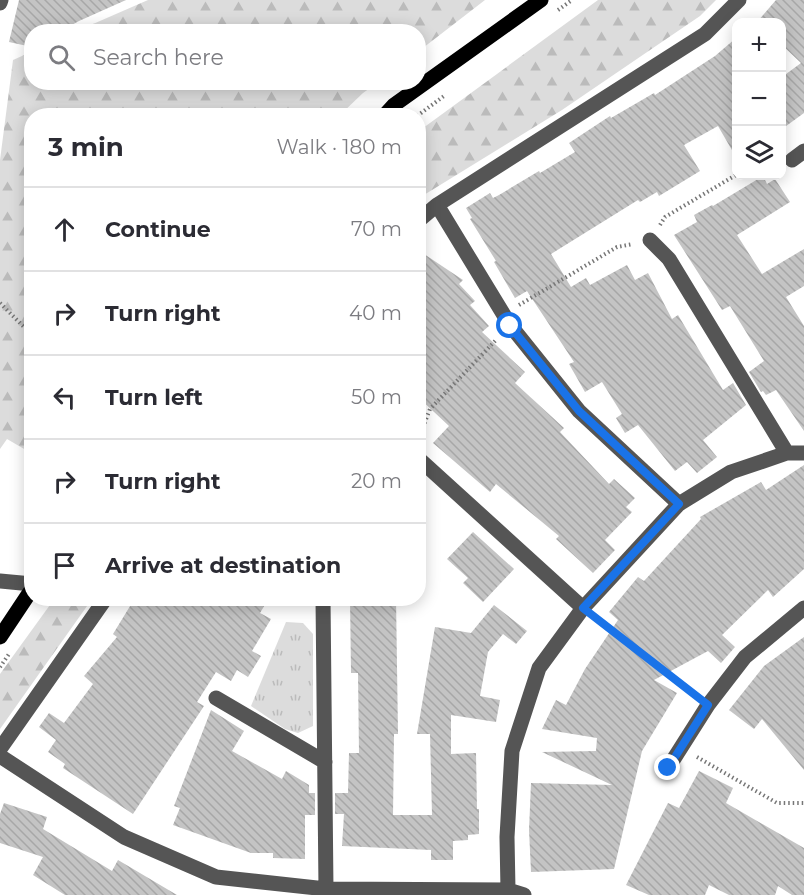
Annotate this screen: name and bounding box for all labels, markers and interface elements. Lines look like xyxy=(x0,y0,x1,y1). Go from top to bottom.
map controls xyxy=(732,18,786,180)
button: + xyxy=(732,18,786,72)
search box xyxy=(24,24,426,90)
icon: search xyxy=(45,41,78,74)
text: Search here xyxy=(93,44,224,71)
button: − xyxy=(732,72,786,126)
button: layers xyxy=(732,126,786,180)
text: 3 min xyxy=(48,131,124,163)
text: Walk · 180 m xyxy=(277,135,402,159)
icon: ahead xyxy=(48,213,81,246)
text: Continue xyxy=(105,216,211,243)
text: 70 m xyxy=(351,217,402,241)
icon: right xyxy=(48,297,81,330)
text: Turn right xyxy=(105,300,220,327)
text: 40 m xyxy=(349,301,402,325)
route start xyxy=(496,312,522,338)
icon: left xyxy=(48,381,81,414)
text: Turn left xyxy=(105,384,203,411)
text: 50 m xyxy=(351,385,402,409)
icon: right xyxy=(48,465,81,498)
text: Turn right xyxy=(105,468,220,495)
text: 20 m xyxy=(351,469,402,493)
icon: arrive xyxy=(48,549,81,582)
text: Arrive at destination xyxy=(105,552,341,579)
route end xyxy=(654,754,680,780)

